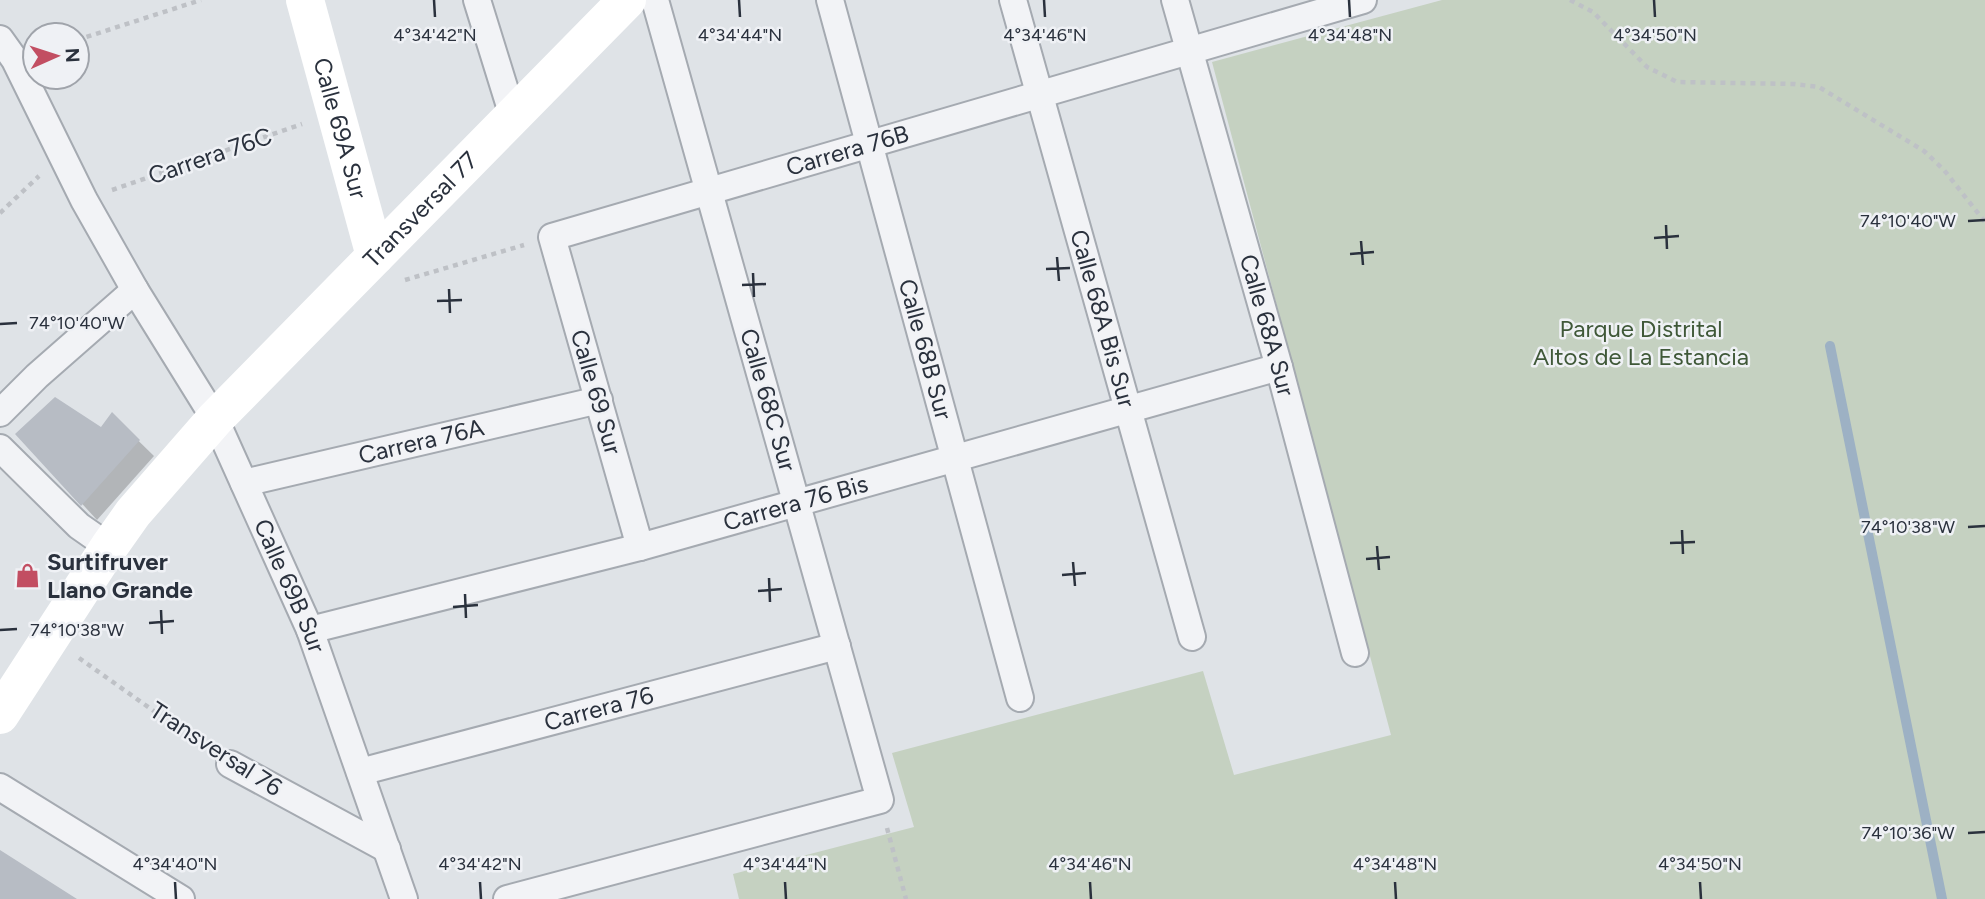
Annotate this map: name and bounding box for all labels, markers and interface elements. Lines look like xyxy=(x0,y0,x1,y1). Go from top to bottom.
north arrow xyxy=(21,21,91,91)
text: 4°34'42"N xyxy=(393,24,477,46)
text: 4°34'44"N xyxy=(698,24,782,46)
text: 4°34'46"N xyxy=(1003,24,1087,46)
text: 4°34'48"N xyxy=(1308,24,1392,46)
text: 4°34'50"N xyxy=(1613,24,1697,46)
text: N xyxy=(61,47,84,63)
street label: Calle 69A Sur xyxy=(307,54,374,202)
street label: Carrera 76B xyxy=(783,119,912,182)
street label: Carrera 76C xyxy=(144,121,276,190)
street label: Transversal 77 xyxy=(357,145,484,273)
text: 74°10'40"W xyxy=(1860,210,1957,232)
street label: Calle 68A Bis Sur xyxy=(1064,226,1142,411)
street label: Calle 68A Sur xyxy=(1234,251,1301,399)
street label: Calle 68B Sur xyxy=(893,276,959,423)
text: 74°10'40"W xyxy=(29,312,126,334)
park label: Parque Distrital Altos de La Estancia xyxy=(1533,314,1749,371)
street label: Calle 68C Sur xyxy=(734,325,803,474)
street label: Calle 69 Sur xyxy=(565,326,628,458)
street label: Carrera 76A xyxy=(356,412,487,470)
street label: Carrera 76 Bis xyxy=(720,469,871,537)
street label: Calle 69B Sur xyxy=(248,514,332,656)
text: 74°10'38"W xyxy=(1861,516,1956,538)
place label: Surtifruver Llano Grande xyxy=(47,547,193,604)
shop icon: Surtifruver Llano Grande xyxy=(13,562,41,590)
text: 74°10'38"W xyxy=(30,619,125,641)
street label: Carrera 76 xyxy=(541,680,656,737)
street label: Transversal 76 xyxy=(145,695,288,802)
text: 74°10'36"W xyxy=(1861,822,1955,844)
text: 4°34'40"N xyxy=(133,853,217,875)
text: 4°34'42"N xyxy=(438,853,522,875)
text: 4°34'44"N xyxy=(743,853,827,875)
text: 4°34'46"N xyxy=(1048,853,1132,875)
text: 4°34'48"N xyxy=(1353,853,1437,875)
text: 4°34'50"N xyxy=(1658,853,1742,875)

